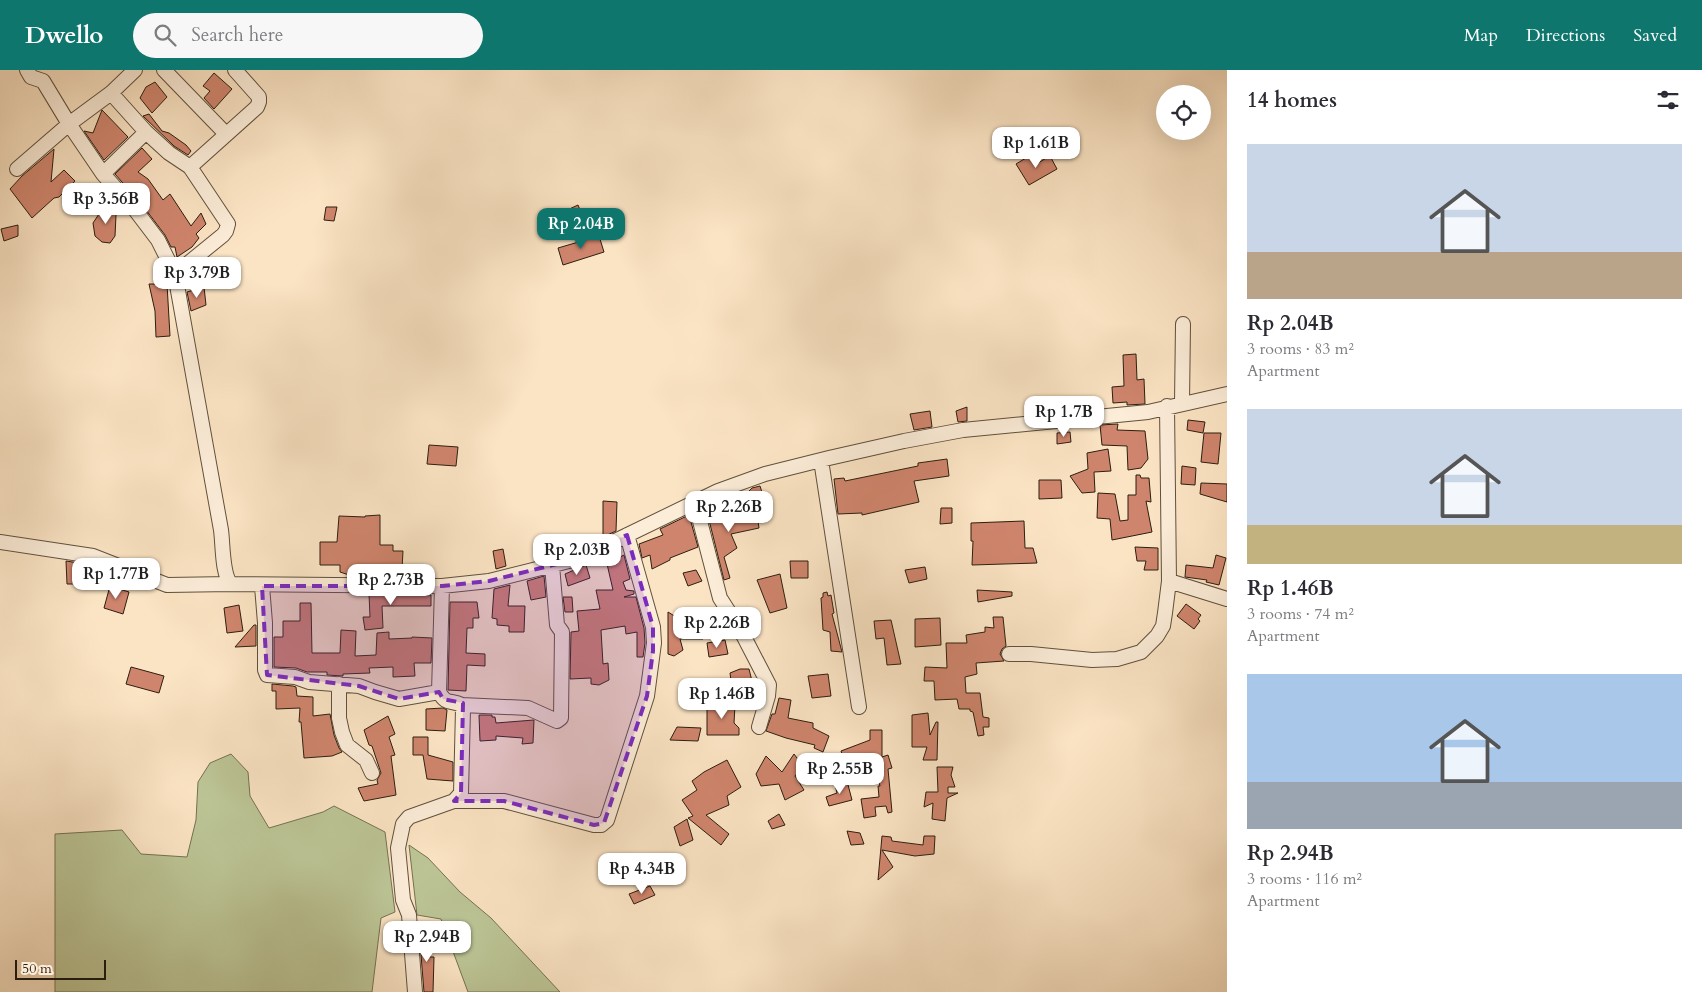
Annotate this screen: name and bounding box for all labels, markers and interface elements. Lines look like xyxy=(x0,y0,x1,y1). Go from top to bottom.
search box xyxy=(133,13,483,58)
text: Dwello xyxy=(25,19,103,52)
icon: search xyxy=(151,21,179,49)
text: Search here xyxy=(191,22,283,48)
text: Map xyxy=(1464,23,1498,48)
text: Directions xyxy=(1526,23,1605,48)
text: Saved xyxy=(1633,23,1677,48)
map controls xyxy=(1156,85,1211,140)
button: locate xyxy=(1156,85,1211,140)
text: 14 homes xyxy=(1247,86,1337,115)
icon: filters xyxy=(1654,86,1682,114)
pin: Rp 1.61B xyxy=(984,126,1088,169)
text: Rp 1.61B xyxy=(1003,132,1069,154)
icon: home xyxy=(1420,176,1510,266)
pin: Rp 3.56B xyxy=(54,182,158,225)
text: Rp 3.56B xyxy=(73,188,139,210)
pin: Rp 2.04B xyxy=(529,208,633,250)
text: Rp 2.04B xyxy=(548,213,614,235)
pin: Rp 3.79B xyxy=(145,256,249,299)
text: Rp 3.79B xyxy=(164,262,230,284)
text: Rp 2.04B xyxy=(1247,309,1334,338)
text: 3 rooms · 83 m² xyxy=(1247,338,1354,360)
text: Apartment xyxy=(1247,360,1320,382)
pin: Rp 1.7B xyxy=(1018,396,1110,438)
text: Rp 1.7B xyxy=(1035,401,1093,423)
icon: home xyxy=(1420,441,1510,531)
pin: Rp 2.26B xyxy=(677,490,781,533)
text: Rp 2.26B xyxy=(696,496,762,518)
pin: Rp 2.03B xyxy=(525,534,629,576)
text: Rp 2.03B xyxy=(544,539,610,561)
pin: Rp 1.77B xyxy=(64,558,168,600)
text: Rp 1.77B xyxy=(83,563,149,585)
pin: Rp 2.73B xyxy=(339,564,443,606)
text: Rp 2.73B xyxy=(358,569,424,591)
text: Rp 1.46B xyxy=(1247,574,1334,603)
text: 3 rooms · 74 m² xyxy=(1247,603,1354,625)
pin: Rp 2.26B xyxy=(665,606,769,649)
text: Rp 2.26B xyxy=(684,612,750,634)
text: Apartment xyxy=(1247,625,1320,647)
pin: Rp 1.46B xyxy=(670,678,774,720)
text: Rp 1.46B xyxy=(689,683,755,705)
icon: home xyxy=(1420,706,1510,796)
pin: Rp 2.55B xyxy=(788,752,892,795)
text: Rp 2.55B xyxy=(807,758,873,780)
text: Rp 2.94B xyxy=(1247,839,1334,868)
pin: Rp 4.34B xyxy=(590,852,694,895)
text: Rp 4.34B xyxy=(609,858,675,880)
text: 3 rooms · 116 m² xyxy=(1247,868,1362,890)
text: Apartment xyxy=(1247,890,1320,912)
pin: Rp 2.94B xyxy=(375,920,479,963)
text: Rp 2.94B xyxy=(394,926,460,948)
scale bar xyxy=(15,957,106,980)
text: 50 m xyxy=(22,959,52,978)

